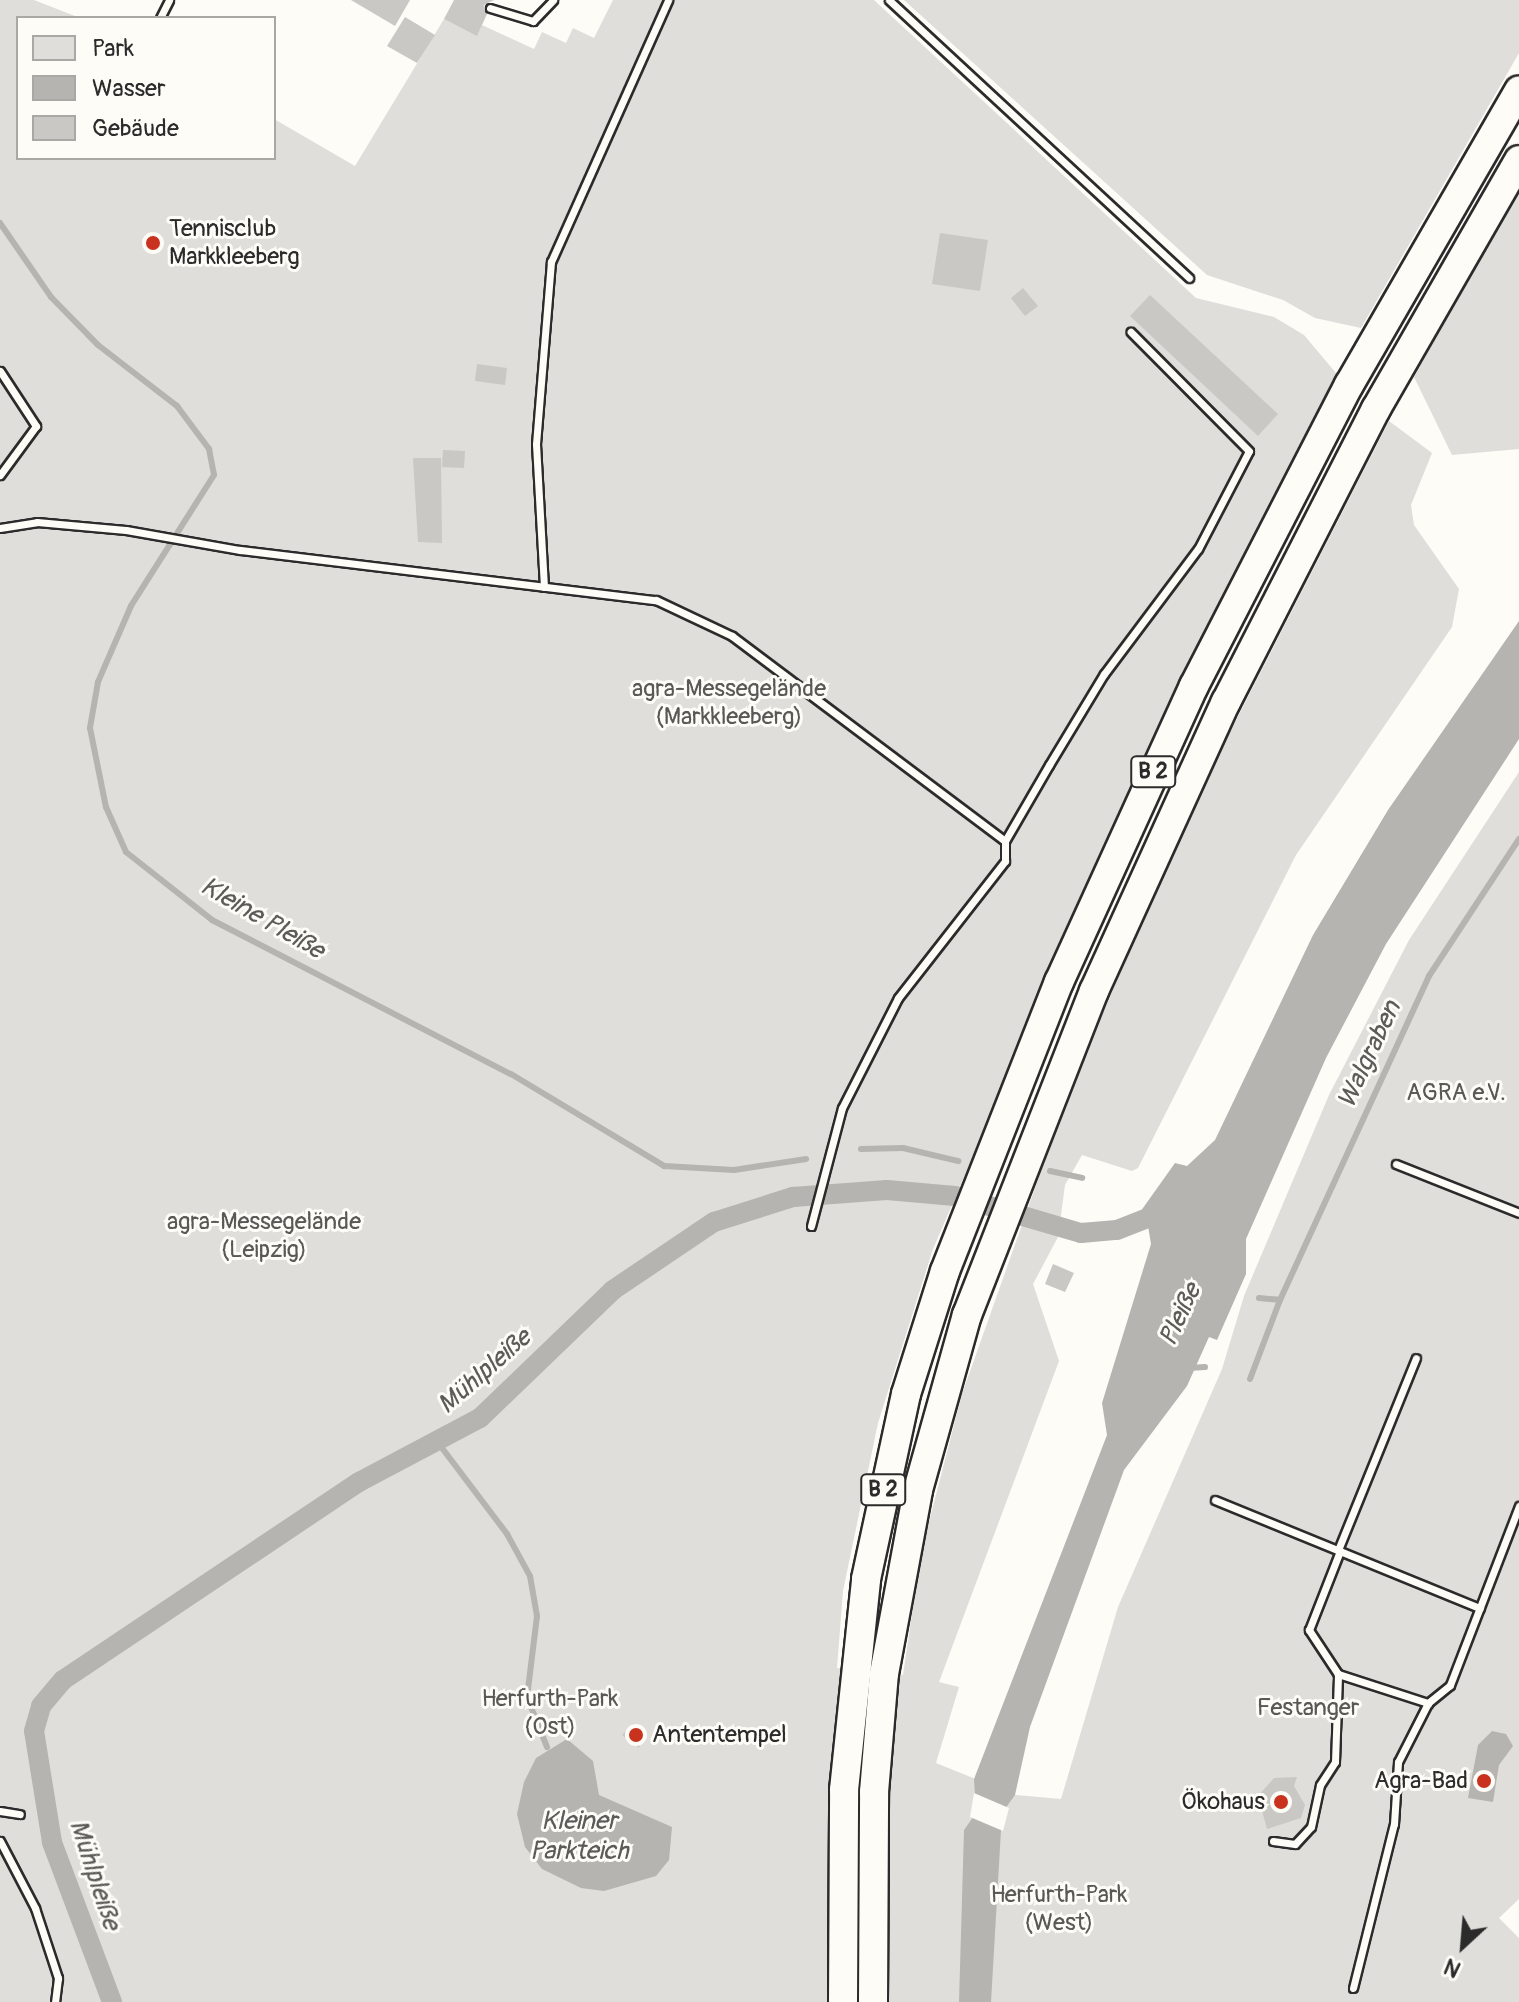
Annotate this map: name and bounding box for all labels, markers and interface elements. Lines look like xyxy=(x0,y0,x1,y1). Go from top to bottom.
legend xyxy=(16,16,276,160)
text: Park xyxy=(92,34,134,63)
text: Wasser xyxy=(92,74,166,103)
text: Gebäude xyxy=(92,114,179,143)
place label: Tennisclub Markkleeberg xyxy=(169,215,300,271)
marker: Tennisclub Markkleeberg xyxy=(144,234,162,252)
park label: agra-Messegelände (Markkleeberg) xyxy=(632,675,826,731)
road number: B 2 xyxy=(1129,754,1177,790)
water label: Kleine Pleiße xyxy=(195,871,329,967)
water label: Walgraben xyxy=(1332,996,1408,1114)
park label: AGRA e.V. xyxy=(1406,1079,1506,1107)
park label: agra-Messegelände (Leipzig) xyxy=(167,1208,361,1264)
water label: Pleiße xyxy=(1153,1279,1209,1351)
water label: Mühlpleiße xyxy=(432,1323,538,1421)
road number: B 2 xyxy=(859,1472,907,1508)
park label: Herfurth-Park (Ost) xyxy=(482,1685,618,1741)
park label: Festanger xyxy=(1257,1694,1359,1722)
place label: Antentempel xyxy=(652,1721,787,1749)
marker: Antentempel xyxy=(627,1726,645,1744)
place label: Agra-Bad xyxy=(1374,1767,1468,1795)
marker: Agra-Bad xyxy=(1475,1772,1493,1790)
place label: Ökohaus xyxy=(1181,1788,1265,1816)
marker: Ökohaus xyxy=(1272,1793,1290,1811)
water label: Kleiner Parkteich xyxy=(530,1806,628,1868)
water label: Mühlpleiße xyxy=(62,1816,126,1934)
park label: Herfurth-Park (West) xyxy=(991,1881,1127,1937)
north arrow xyxy=(1423,1906,1503,1986)
text: N xyxy=(1440,1952,1465,1983)

